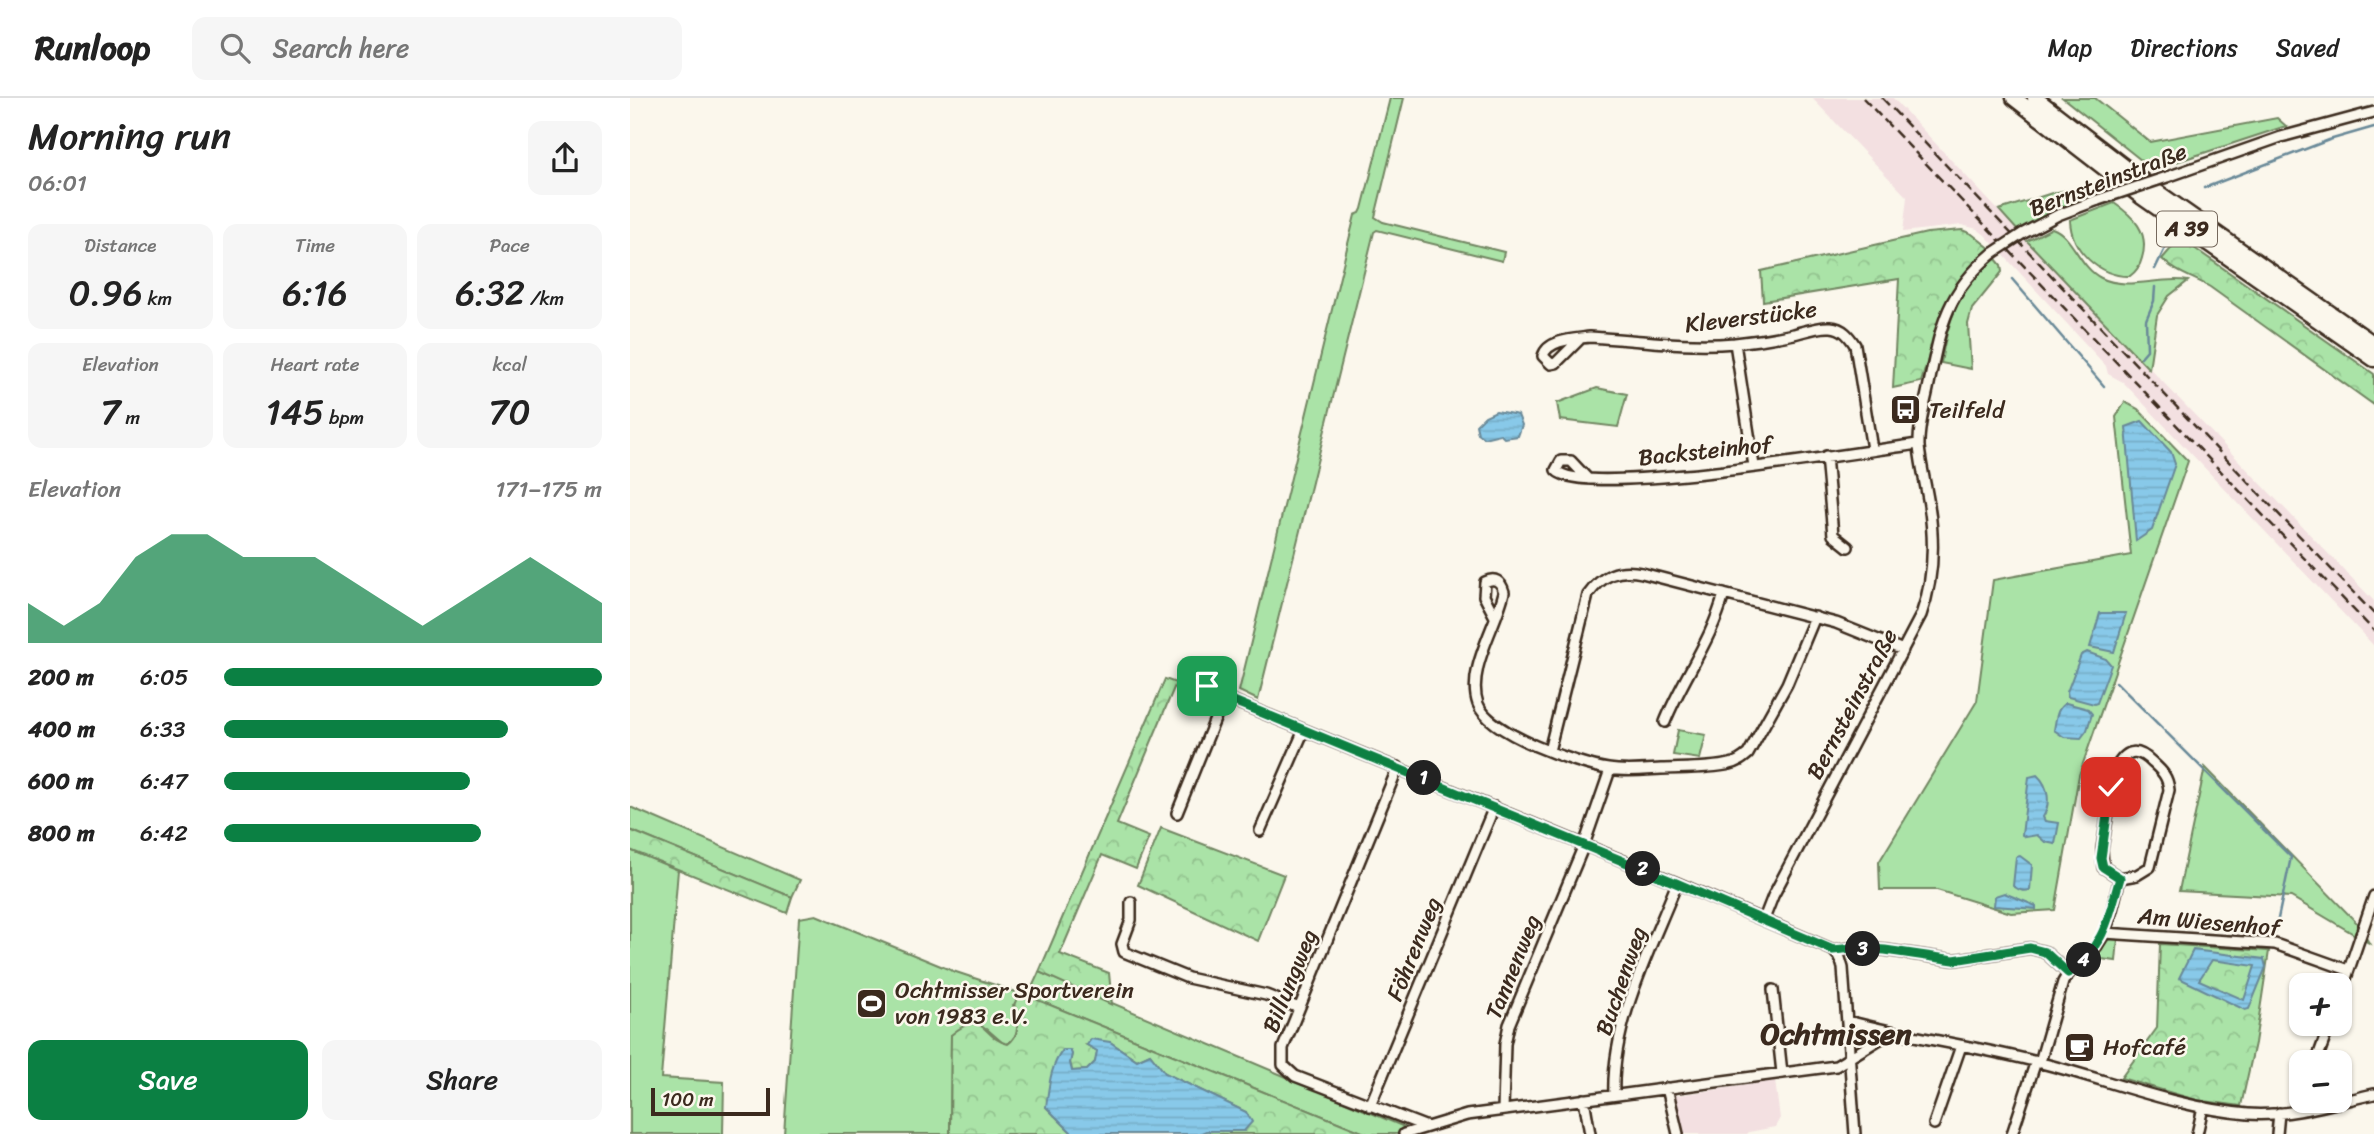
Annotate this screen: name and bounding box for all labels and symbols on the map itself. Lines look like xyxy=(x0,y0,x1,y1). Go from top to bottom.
street label: Bernsteinstraße xyxy=(2023,131,2193,229)
road number: A 39 xyxy=(2157,212,2217,246)
street label: Kleverstücke xyxy=(1683,289,1820,345)
place label: Teilfeld xyxy=(1929,390,2006,431)
bus stop icon: Teilfeld xyxy=(1889,393,1923,427)
street label: Backsteinhof xyxy=(1636,423,1776,478)
street label: Bernsteinstraße xyxy=(1795,621,1909,787)
pin xyxy=(1177,656,1237,716)
pin xyxy=(2081,757,2141,817)
pin: 1 xyxy=(1406,760,1442,796)
pin: 2 xyxy=(1626,852,1660,886)
street label: Föhrenweg xyxy=(1375,890,1454,1007)
street label: Am Wiesenhof xyxy=(2135,895,2285,949)
street label: Tannenweg xyxy=(1473,908,1553,1026)
street label: Buchenweg xyxy=(1583,920,1659,1041)
street label: Billungweg xyxy=(1251,923,1329,1039)
pin: 3 xyxy=(1846,932,1880,966)
pin: 4 xyxy=(2066,942,2102,978)
place label: Ochtmisser Sportverein von 1983 e.V. xyxy=(895,970,1134,1037)
sports icon: Ochtmisser Sportverein von 1983 e.V. xyxy=(855,986,889,1020)
district label: Ochtmissen xyxy=(1760,1007,1912,1061)
place label: Hofcafé xyxy=(2103,1027,2186,1068)
cafe icon: Hofcafé xyxy=(2063,1030,2097,1064)
scale bar xyxy=(651,1085,770,1117)

